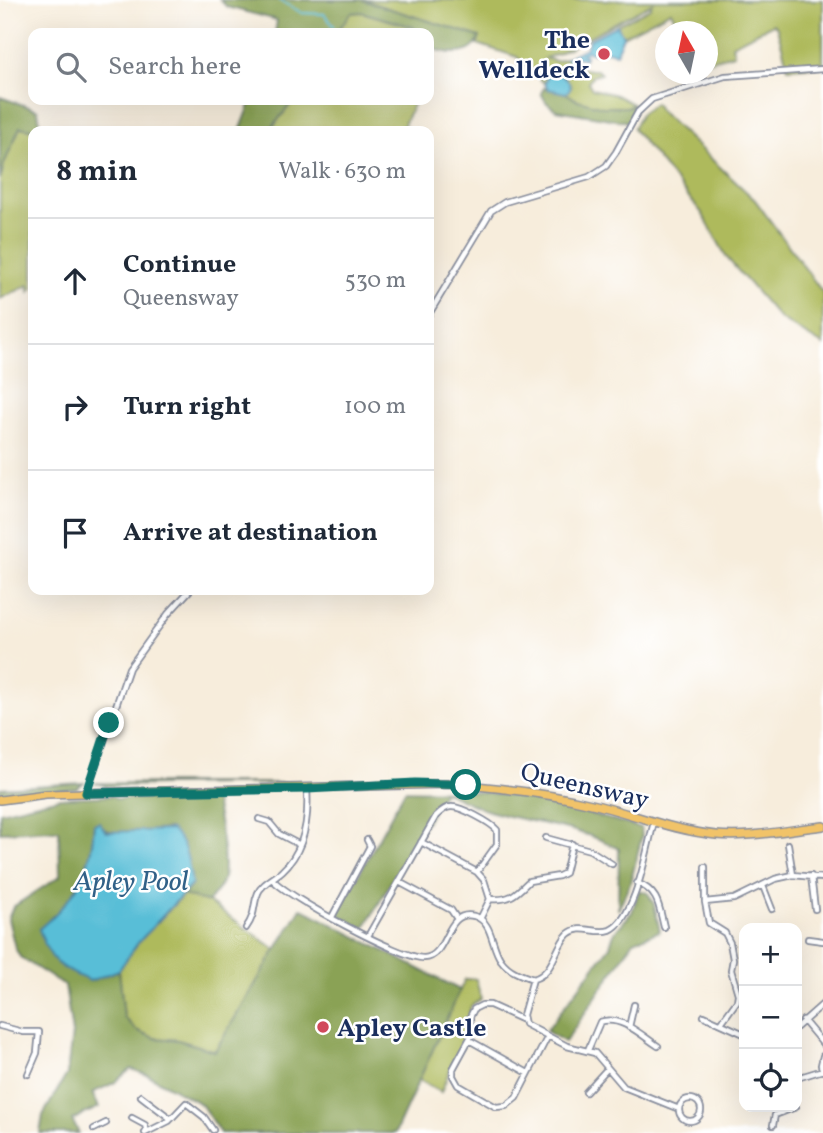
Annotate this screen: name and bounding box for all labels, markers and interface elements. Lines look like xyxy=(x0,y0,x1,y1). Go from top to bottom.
north arrow xyxy=(655,21,718,84)
place label: The Welldeck xyxy=(479,23,590,89)
search box xyxy=(28,28,434,105)
marker: The Welldeck xyxy=(596,46,612,62)
icon: search xyxy=(52,48,90,86)
text: Search here xyxy=(108,49,241,85)
text: 8 min xyxy=(56,151,138,193)
text: Walk · 630 m xyxy=(279,156,406,188)
text: Continue xyxy=(123,247,236,283)
icon: ahead xyxy=(56,262,94,300)
text: 530 m xyxy=(345,265,406,297)
text: Queensway xyxy=(123,283,239,315)
icon: right xyxy=(56,388,94,426)
text: Turn right xyxy=(123,389,251,425)
text: 100 m xyxy=(344,391,406,423)
icon: arrive xyxy=(56,514,94,552)
text: Arrive at destination xyxy=(123,515,378,551)
route end xyxy=(93,707,124,738)
street label: Queensway xyxy=(517,755,652,819)
route start xyxy=(450,769,481,800)
water label: Apley Pool xyxy=(72,863,189,902)
map controls xyxy=(739,923,802,1112)
button: + xyxy=(739,923,802,986)
button: − xyxy=(739,986,802,1049)
place label: Apley Castle xyxy=(337,1011,487,1047)
marker: Apley Castle xyxy=(315,1019,331,1035)
button: locate xyxy=(739,1049,802,1112)

